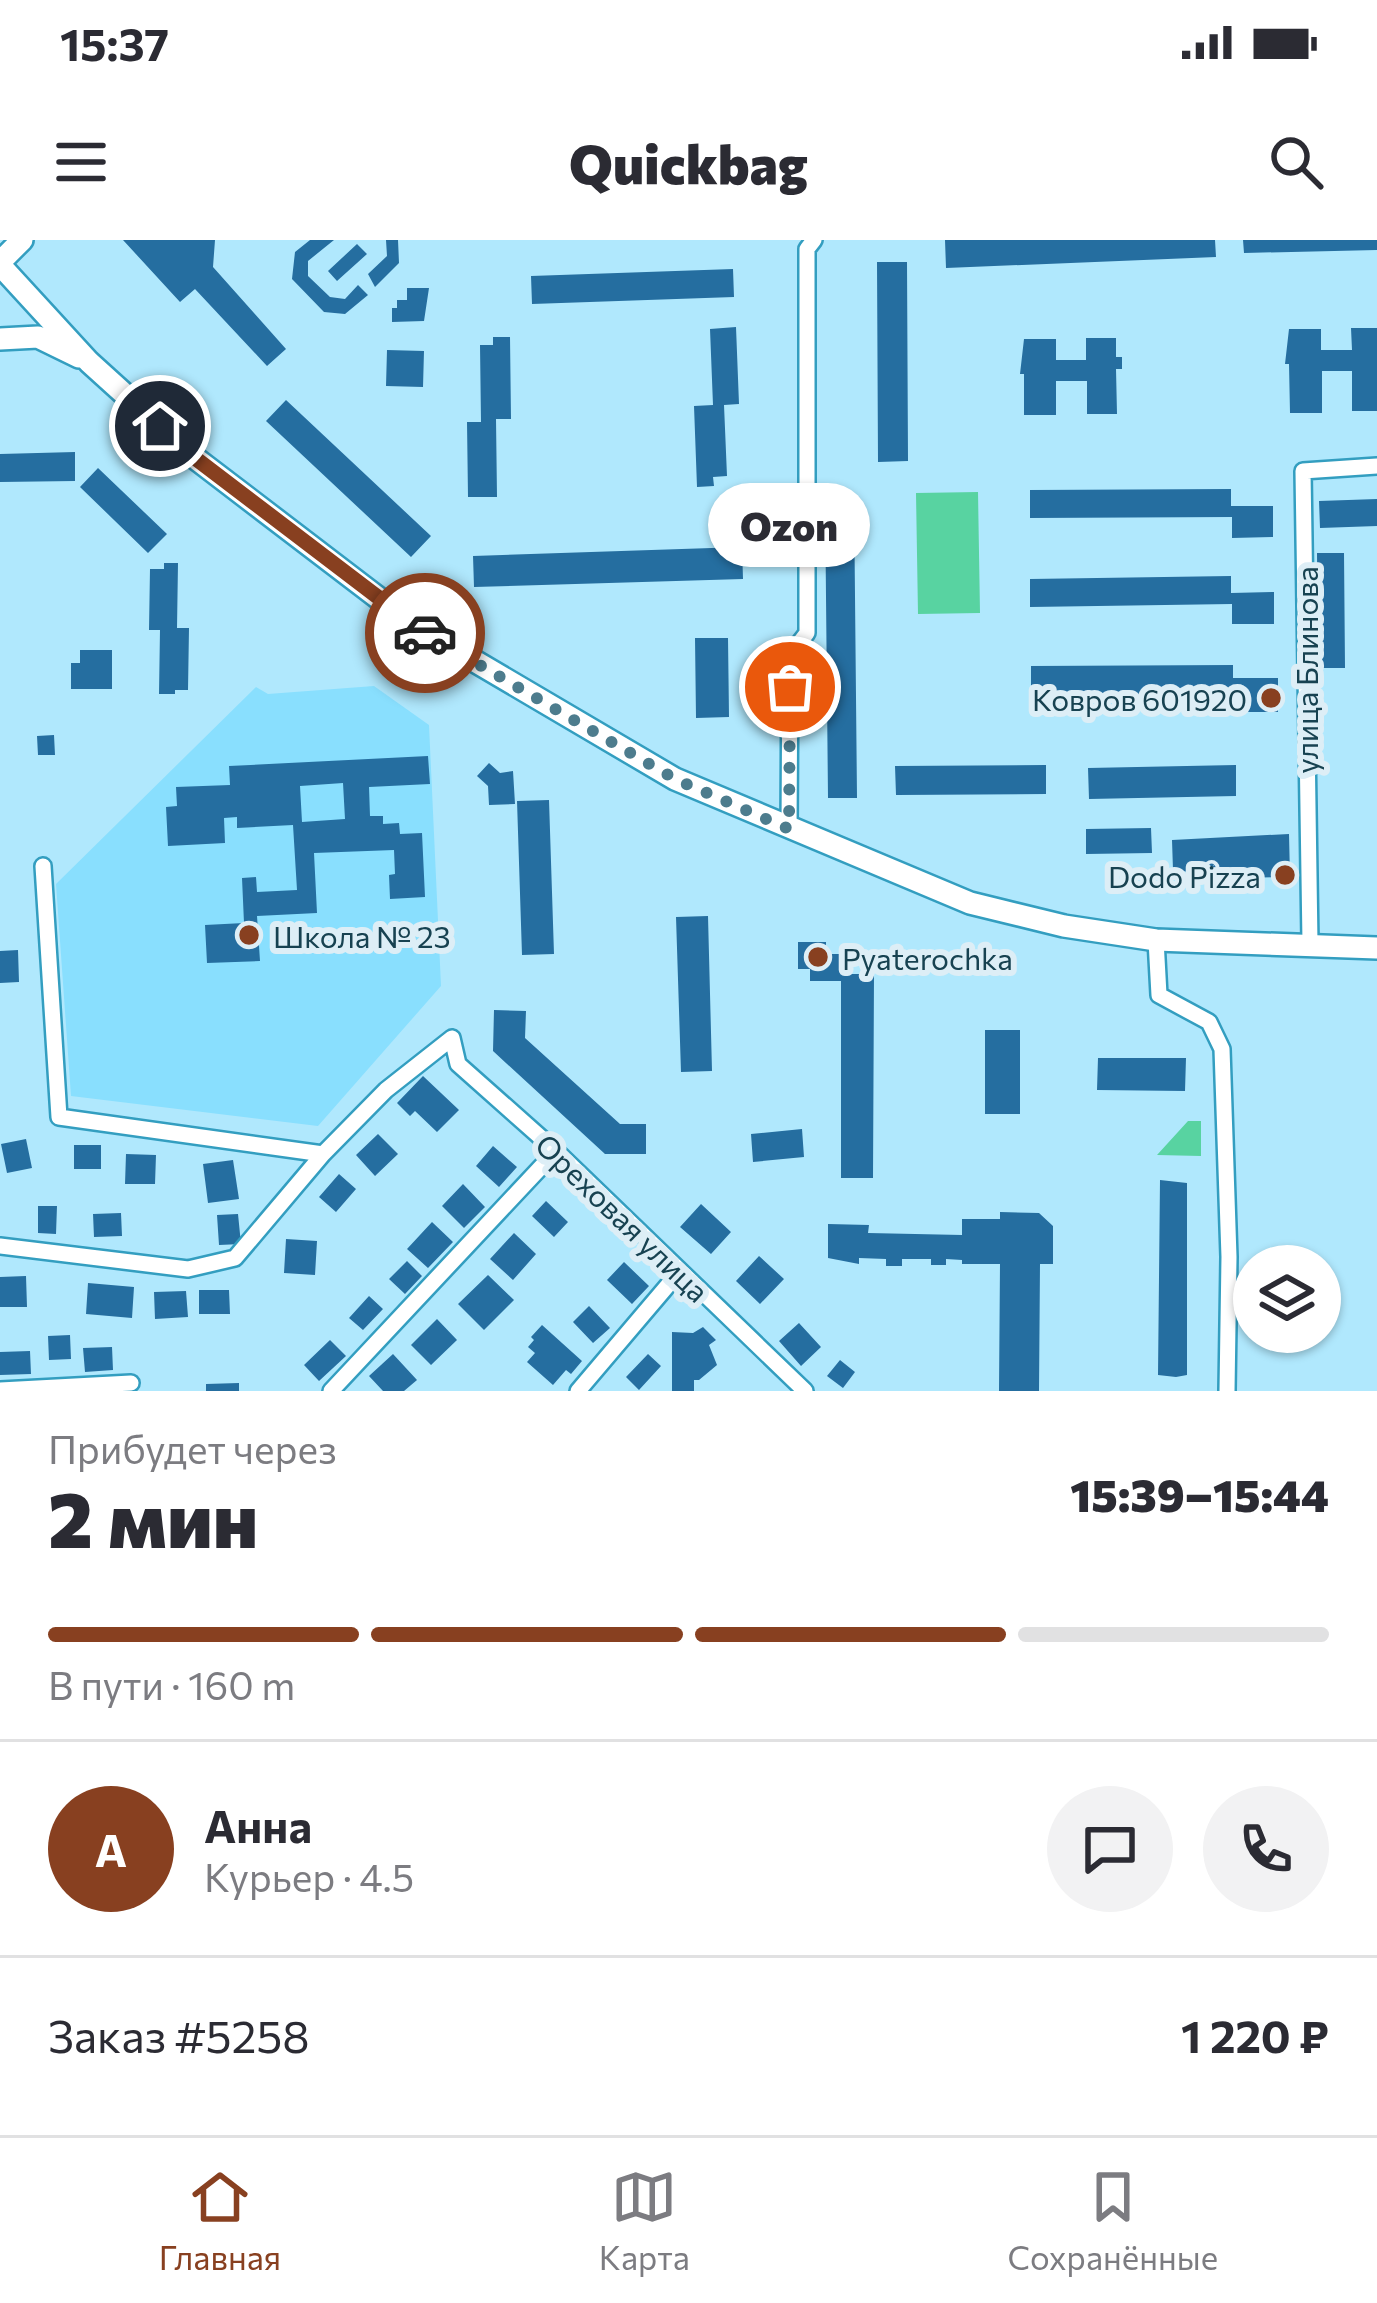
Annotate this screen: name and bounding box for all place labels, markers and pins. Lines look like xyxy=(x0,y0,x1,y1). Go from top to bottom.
pin xyxy=(109,375,211,477)
callout: Ozon xyxy=(709,483,871,567)
pin xyxy=(739,636,841,738)
place label: Ковров 601920 xyxy=(1032,680,1247,717)
marker: Ковров 601920 xyxy=(1258,685,1284,711)
place label: Dodo Pizza xyxy=(1108,857,1261,894)
marker: Dodo Pizza xyxy=(1272,862,1298,888)
place label: Школа № 23 xyxy=(273,917,451,954)
marker: Школа № 23 xyxy=(236,922,262,948)
place label: Pyaterochka xyxy=(842,939,1013,976)
marker: Pyaterochka xyxy=(805,944,831,970)

